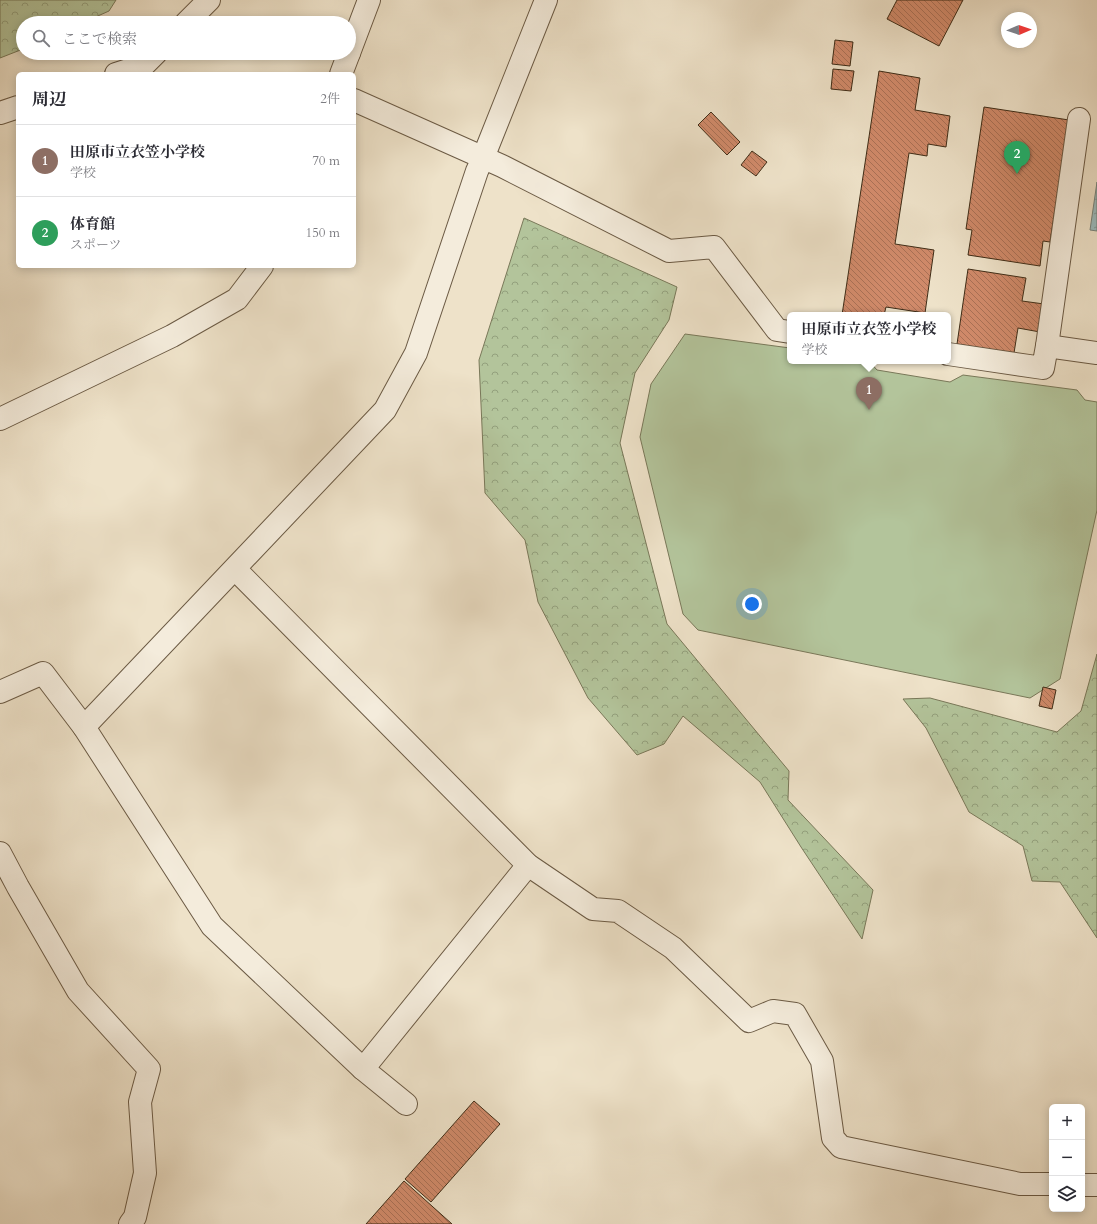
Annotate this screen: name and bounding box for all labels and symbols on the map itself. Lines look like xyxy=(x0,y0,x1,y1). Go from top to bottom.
north arrow xyxy=(1001,12,1037,48)
pin: 2 xyxy=(1004,141,1030,174)
pin: 1 xyxy=(856,377,882,410)
your location xyxy=(742,594,762,614)

